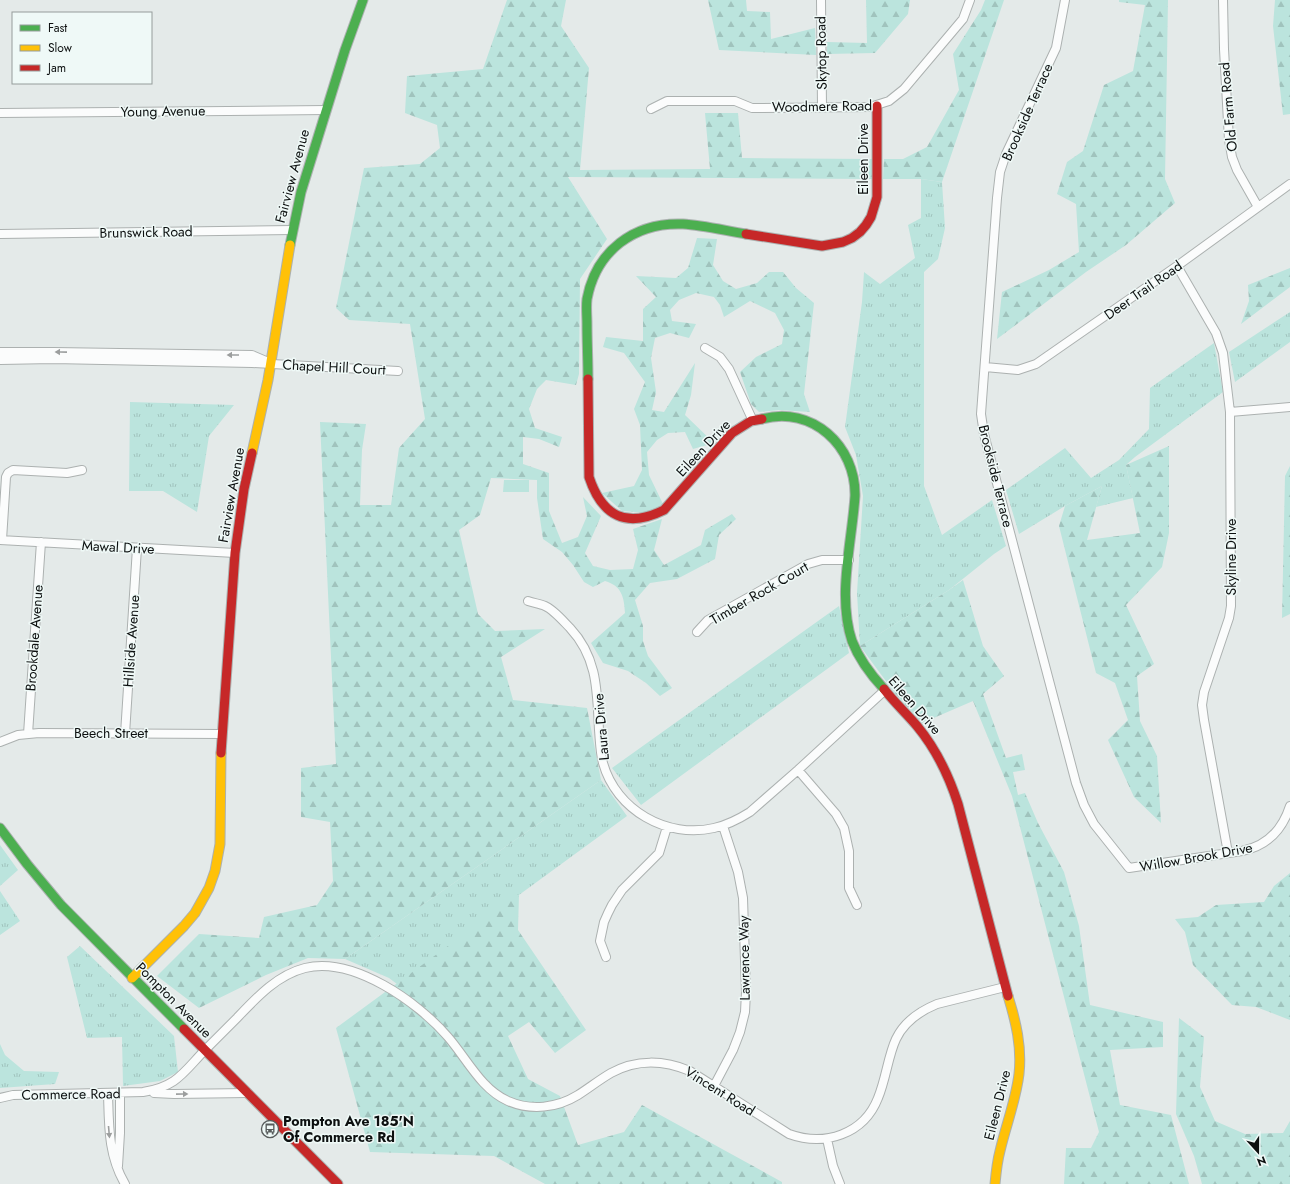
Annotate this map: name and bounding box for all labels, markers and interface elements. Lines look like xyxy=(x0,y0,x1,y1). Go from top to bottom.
legend xyxy=(12,12,152,84)
street label: Skytop Road xyxy=(810,16,832,90)
text: Fast xyxy=(48,19,67,37)
text: Slow xyxy=(48,39,73,57)
text: Jam xyxy=(46,59,66,77)
street label: Brookside Terrace xyxy=(996,60,1058,164)
street label: Old Farm Road xyxy=(1214,61,1242,153)
street label: Woodmere Road xyxy=(772,95,872,117)
street label: Young Avenue xyxy=(121,100,205,122)
street label: Eileen Drive xyxy=(853,123,873,195)
street label: Fairview Avenue xyxy=(270,127,314,225)
street label: Brunswick Road xyxy=(99,221,193,243)
street label: Deer Trail Road xyxy=(1100,256,1186,324)
one-way arrow xyxy=(54,349,67,355)
one-way arrow xyxy=(227,351,239,358)
street label: Chapel Hill Court xyxy=(282,354,387,380)
street label: Eileen Drive xyxy=(671,415,735,481)
street label: Brookside Terrace xyxy=(974,423,1018,529)
street label: Fairview Avenue xyxy=(213,446,249,544)
street label: Skyline Drive xyxy=(1221,519,1241,595)
street label: Mawal Drive xyxy=(81,535,155,559)
street label: Timber Rock Court xyxy=(706,556,812,629)
street label: Brookdale Avenue xyxy=(20,584,48,692)
street label: Hillside Avenue xyxy=(118,594,144,688)
street label: Eileen Drive xyxy=(884,671,946,739)
street label: Laura Drive xyxy=(588,693,614,761)
street label: Beech Street xyxy=(74,723,149,743)
street label: Willow Brook Drive xyxy=(1138,837,1254,877)
street label: Lawrence Way xyxy=(733,914,755,1001)
street label: Pompton Avenue xyxy=(132,958,216,1042)
street label: Vincent Road xyxy=(681,1062,759,1120)
street label: Eileen Drive xyxy=(979,1068,1015,1142)
street label: Commerce Road xyxy=(21,1083,121,1105)
one-way arrow xyxy=(176,1091,189,1097)
place label: Pompton Ave 185'N Of Commerce Rd xyxy=(283,1111,414,1147)
bus stop icon: Pompton Ave 185'N Of Commerce Rd xyxy=(260,1119,280,1139)
one-way arrow xyxy=(106,1126,113,1138)
north arrow xyxy=(1238,1132,1278,1172)
text: N xyxy=(1255,1152,1269,1170)

